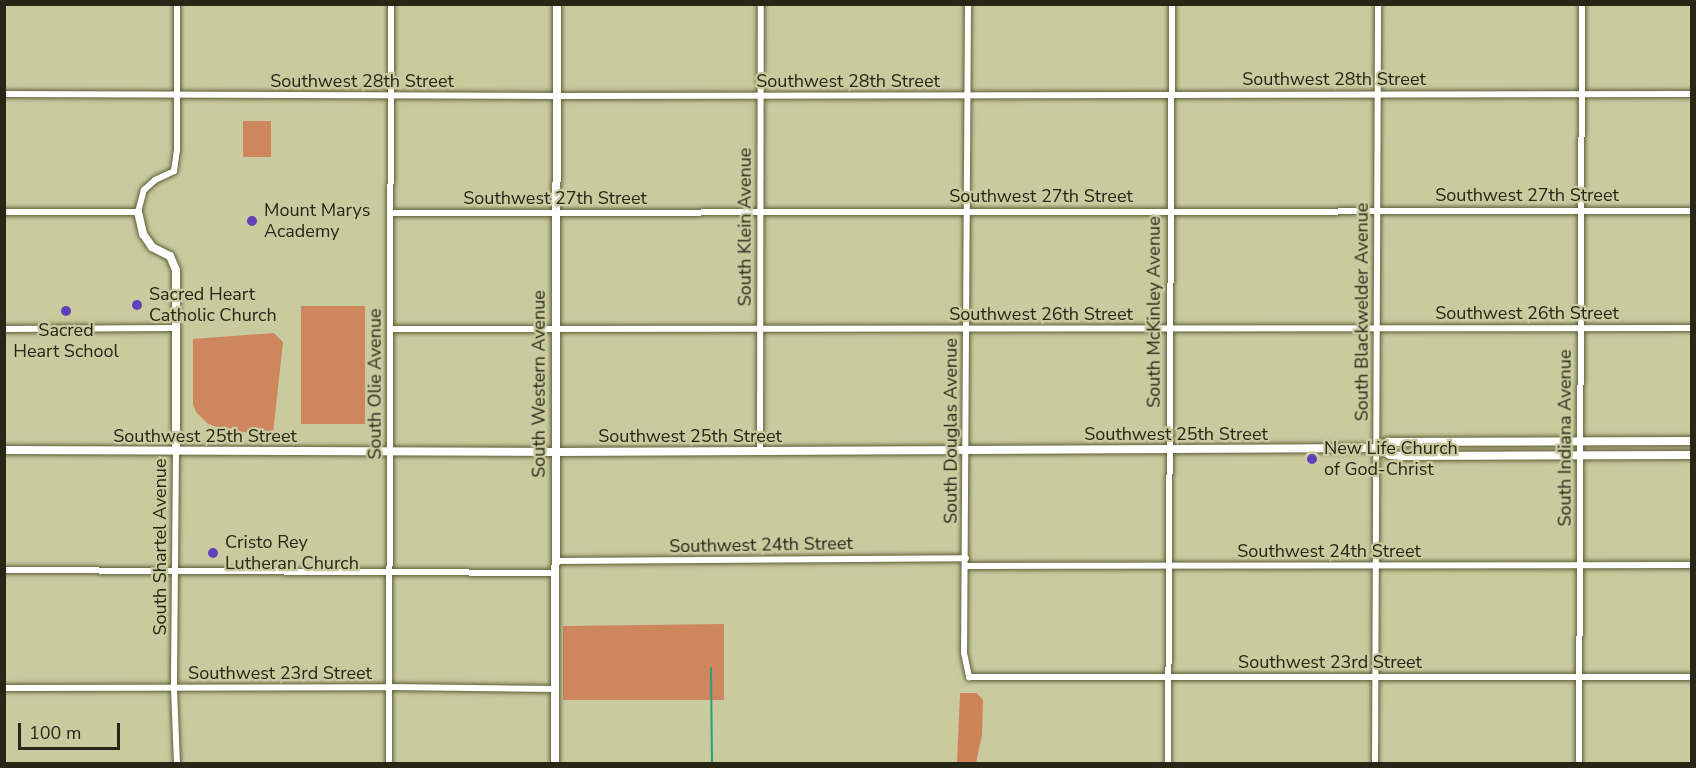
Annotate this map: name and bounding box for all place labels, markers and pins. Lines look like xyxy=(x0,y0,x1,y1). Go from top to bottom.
place label: Mount Marys Academy xyxy=(264,200,370,242)
marker: Mount Marys Academy xyxy=(245,214,259,228)
place label: Sacred Heart Catholic Church xyxy=(149,284,277,326)
marker: Sacred Heart Catholic Church xyxy=(130,298,144,312)
marker: Sacred Heart School xyxy=(59,304,73,318)
place label: Sacred Heart School xyxy=(13,320,119,362)
place label: New Life Church of God-Christ xyxy=(1324,438,1458,480)
marker: New Life Church of God-Christ xyxy=(1305,452,1319,466)
place label: Cristo Rey Lutheran Church xyxy=(225,532,359,574)
marker: Cristo Rey Lutheran Church xyxy=(206,546,220,560)

